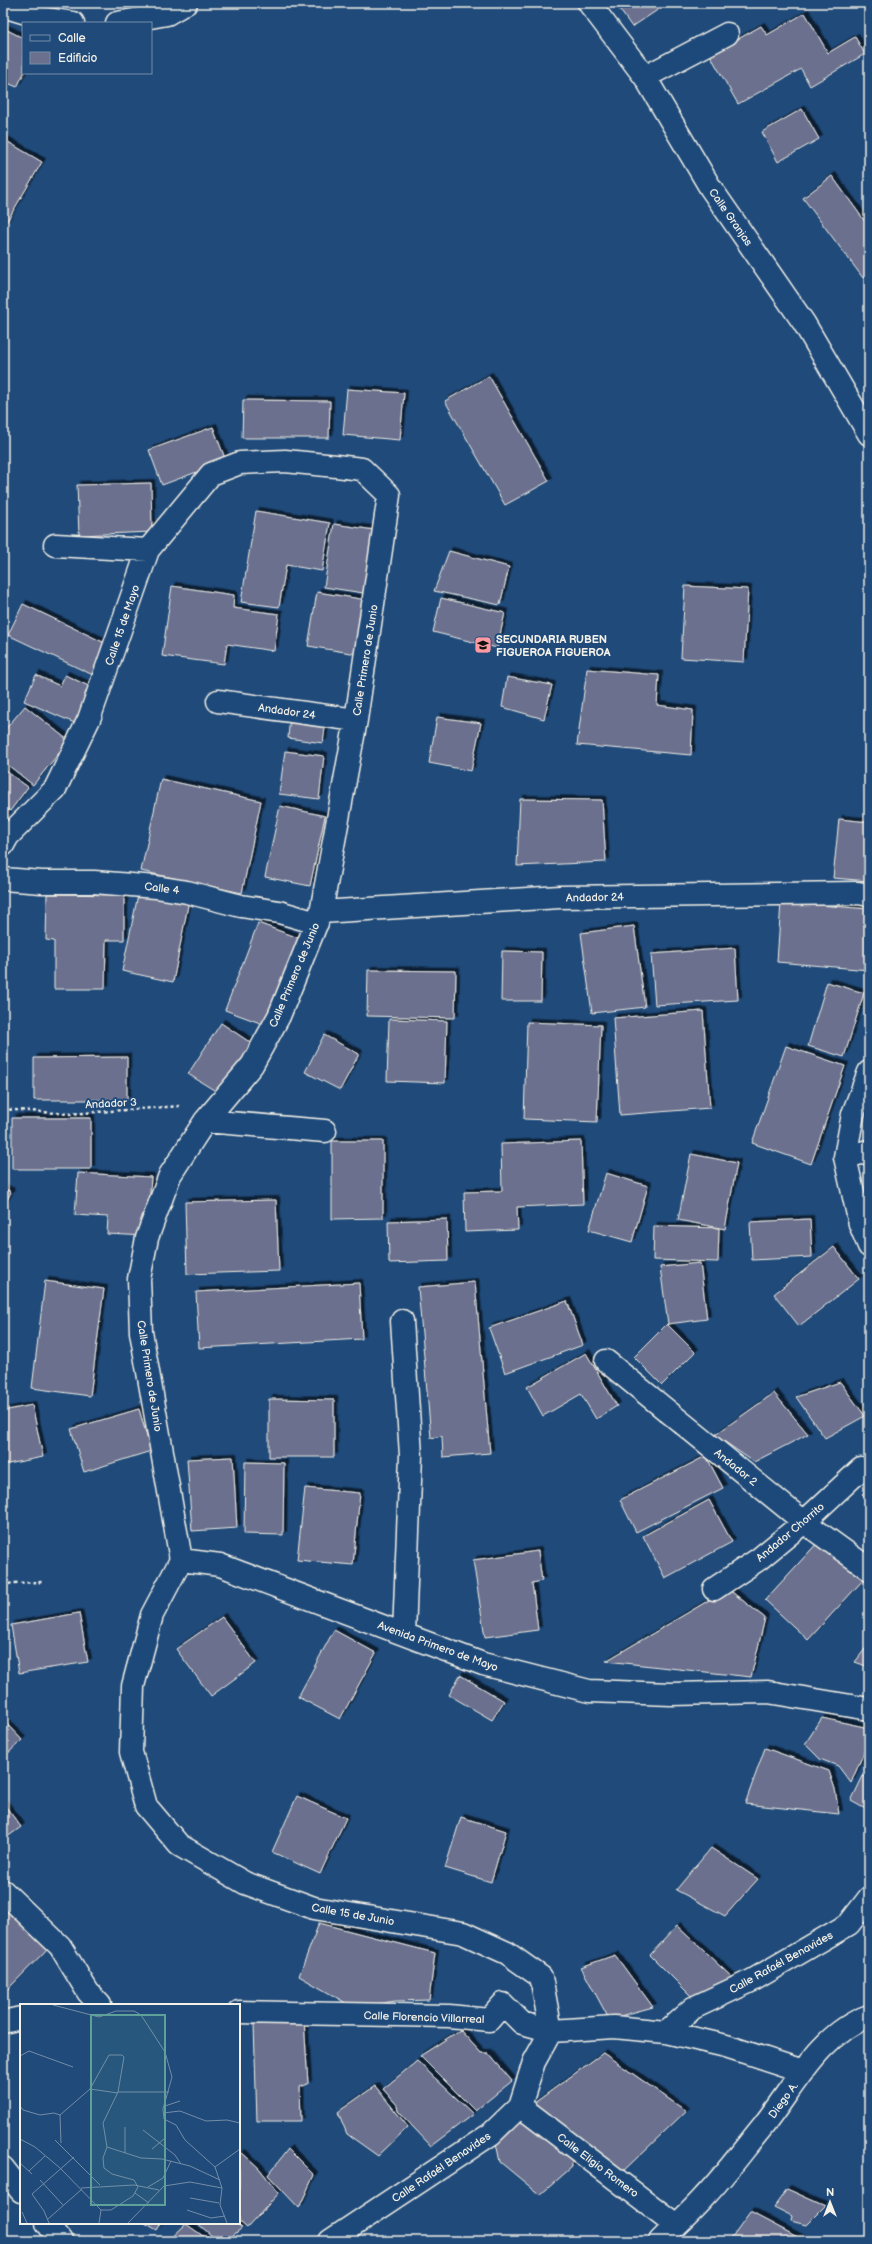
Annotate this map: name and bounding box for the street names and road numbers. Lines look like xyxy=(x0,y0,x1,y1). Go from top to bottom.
street label: Calle Granjas xyxy=(706,186,755,249)
street label: Calle 15 de Mayo xyxy=(103,583,142,667)
street label: Calle Primero de Junio xyxy=(350,603,381,717)
street label: Andador 24 xyxy=(257,701,317,722)
street label: Calle 4 xyxy=(144,880,180,897)
street label: Andador 24 xyxy=(566,890,624,905)
street label: Calle Primero de Junio xyxy=(266,921,322,1030)
street label: Andador 3 xyxy=(85,1096,137,1111)
street label: Calle Primero de Junio xyxy=(134,1319,165,1433)
street label: Andador 2 xyxy=(712,1446,760,1489)
street label: Andador Chorrito xyxy=(754,1500,827,1565)
street label: Avenida Primero de Mayo xyxy=(376,1619,500,1674)
street label: Calle 15 de Junio xyxy=(310,1901,395,1928)
street label: Calle Rafaél Benavides xyxy=(727,1928,836,1996)
street label: Calle Florencio Villarreal xyxy=(363,2009,485,2026)
street label: Diego A. xyxy=(766,2080,801,2121)
street label: Calle Rafaél Benavides xyxy=(389,2129,494,2205)
street label: Calle Eligio Romero xyxy=(554,2131,641,2200)

